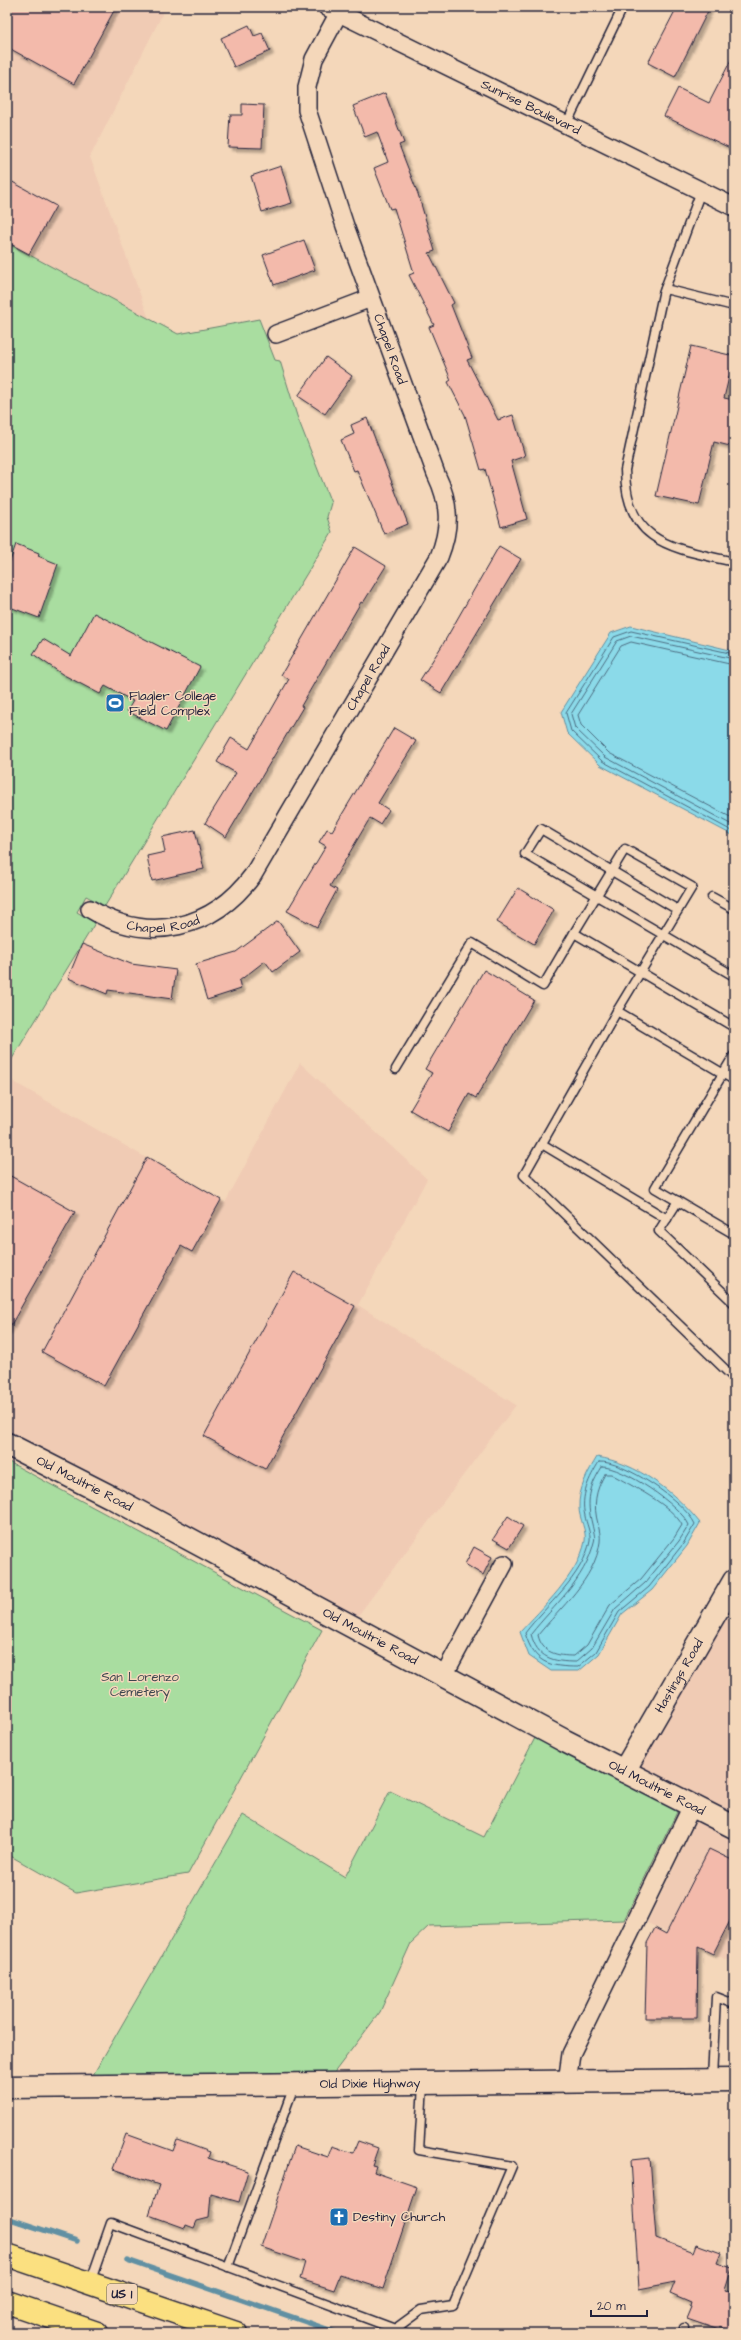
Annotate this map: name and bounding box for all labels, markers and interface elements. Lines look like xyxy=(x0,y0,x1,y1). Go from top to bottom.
street label: Sunrise Boulevard xyxy=(478,75,584,139)
street label: Chapel Road xyxy=(369,311,411,387)
street label: Chapel Road xyxy=(342,641,395,714)
place label: Flagler College Field Complex xyxy=(129,687,216,720)
sports icon: Flagler College Field Complex xyxy=(104,692,126,714)
street label: Chapel Road xyxy=(125,911,203,937)
street label: Old Moultrie Road xyxy=(33,1451,136,1516)
street label: Old Moultrie Road xyxy=(319,1603,421,1669)
street label: Hastings Road xyxy=(651,1635,708,1716)
park label: San Lorenzo Cemetery xyxy=(101,1668,179,1702)
street label: Old Moultrie Road xyxy=(605,1756,708,1820)
street label: Old Dixie Highway xyxy=(320,2074,420,2093)
church icon: Destiny Church xyxy=(328,2206,350,2228)
place label: Destiny Church xyxy=(353,2208,446,2227)
road number: US 1 xyxy=(107,2284,137,2304)
scale bar xyxy=(591,2292,647,2318)
text: 20 m xyxy=(597,2298,626,2315)

